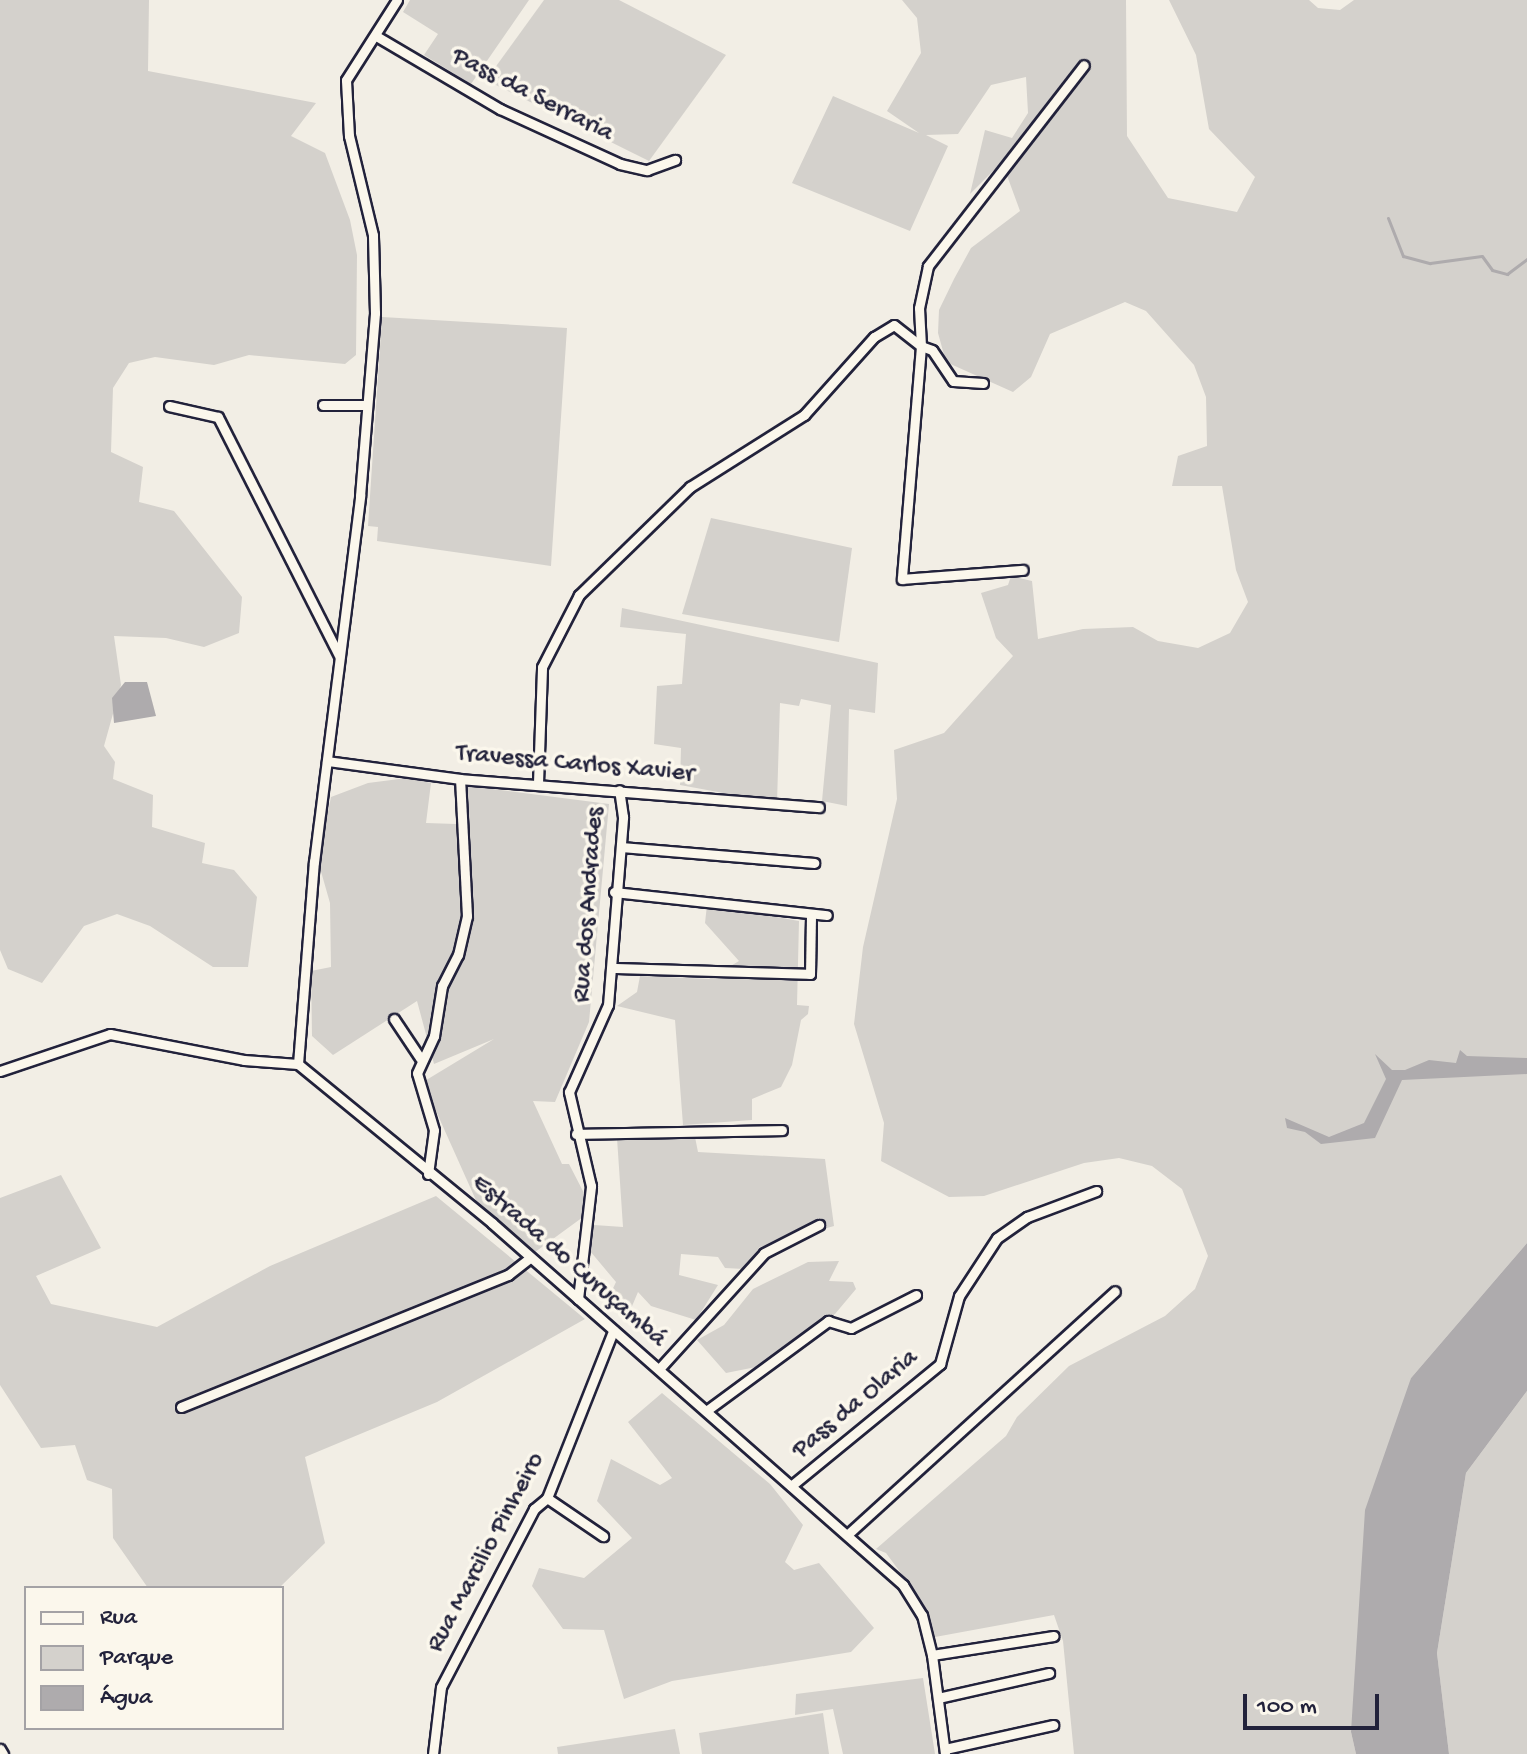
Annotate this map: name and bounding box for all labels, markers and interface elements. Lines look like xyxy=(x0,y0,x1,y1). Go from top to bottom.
street label: Pass da Serraria xyxy=(446,42,618,150)
street label: Travessa Carlos Xavier xyxy=(455,739,695,791)
street label: Rua dos Andrades xyxy=(568,806,612,1004)
street label: Estrada do Curuçambá xyxy=(464,1169,672,1355)
street label: Pass da Olaria xyxy=(787,1343,925,1467)
street label: Rua Marcilio Pinheiro xyxy=(421,1448,553,1658)
legend xyxy=(24,1586,284,1730)
text: Rua xyxy=(100,1604,137,1633)
text: Parque xyxy=(100,1644,173,1673)
scale bar xyxy=(1247,1678,1383,1728)
text: Água xyxy=(100,1684,152,1713)
text: 100 m xyxy=(1257,1693,1317,1722)

